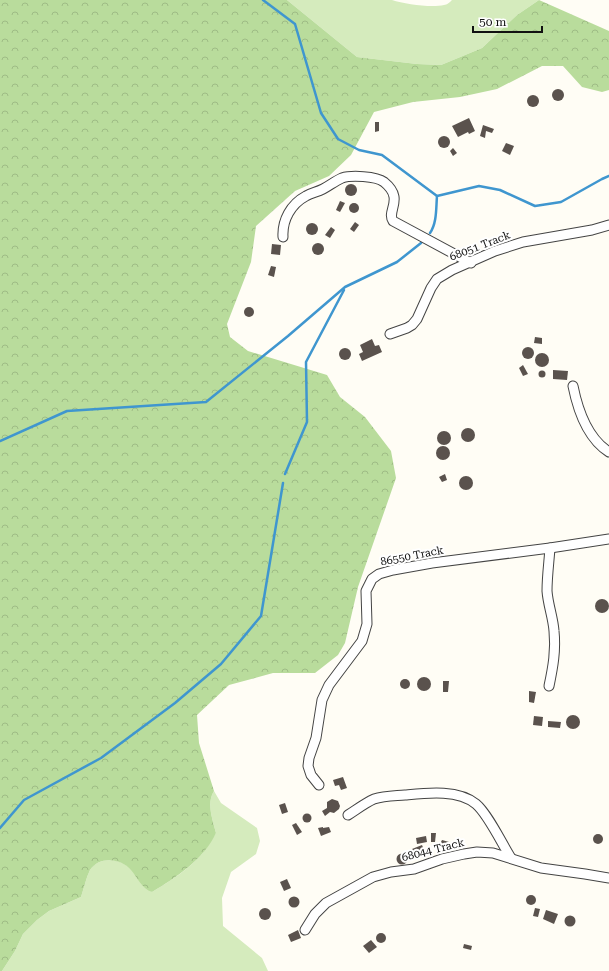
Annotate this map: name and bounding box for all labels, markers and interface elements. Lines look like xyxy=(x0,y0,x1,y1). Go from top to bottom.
scale bar xyxy=(473,8,542,34)
text: 50 m xyxy=(479,15,506,29)
street label: 68051 Track xyxy=(448,228,512,264)
street label: 86550 Track xyxy=(379,543,445,569)
street label: 68044 Track xyxy=(400,836,466,864)

